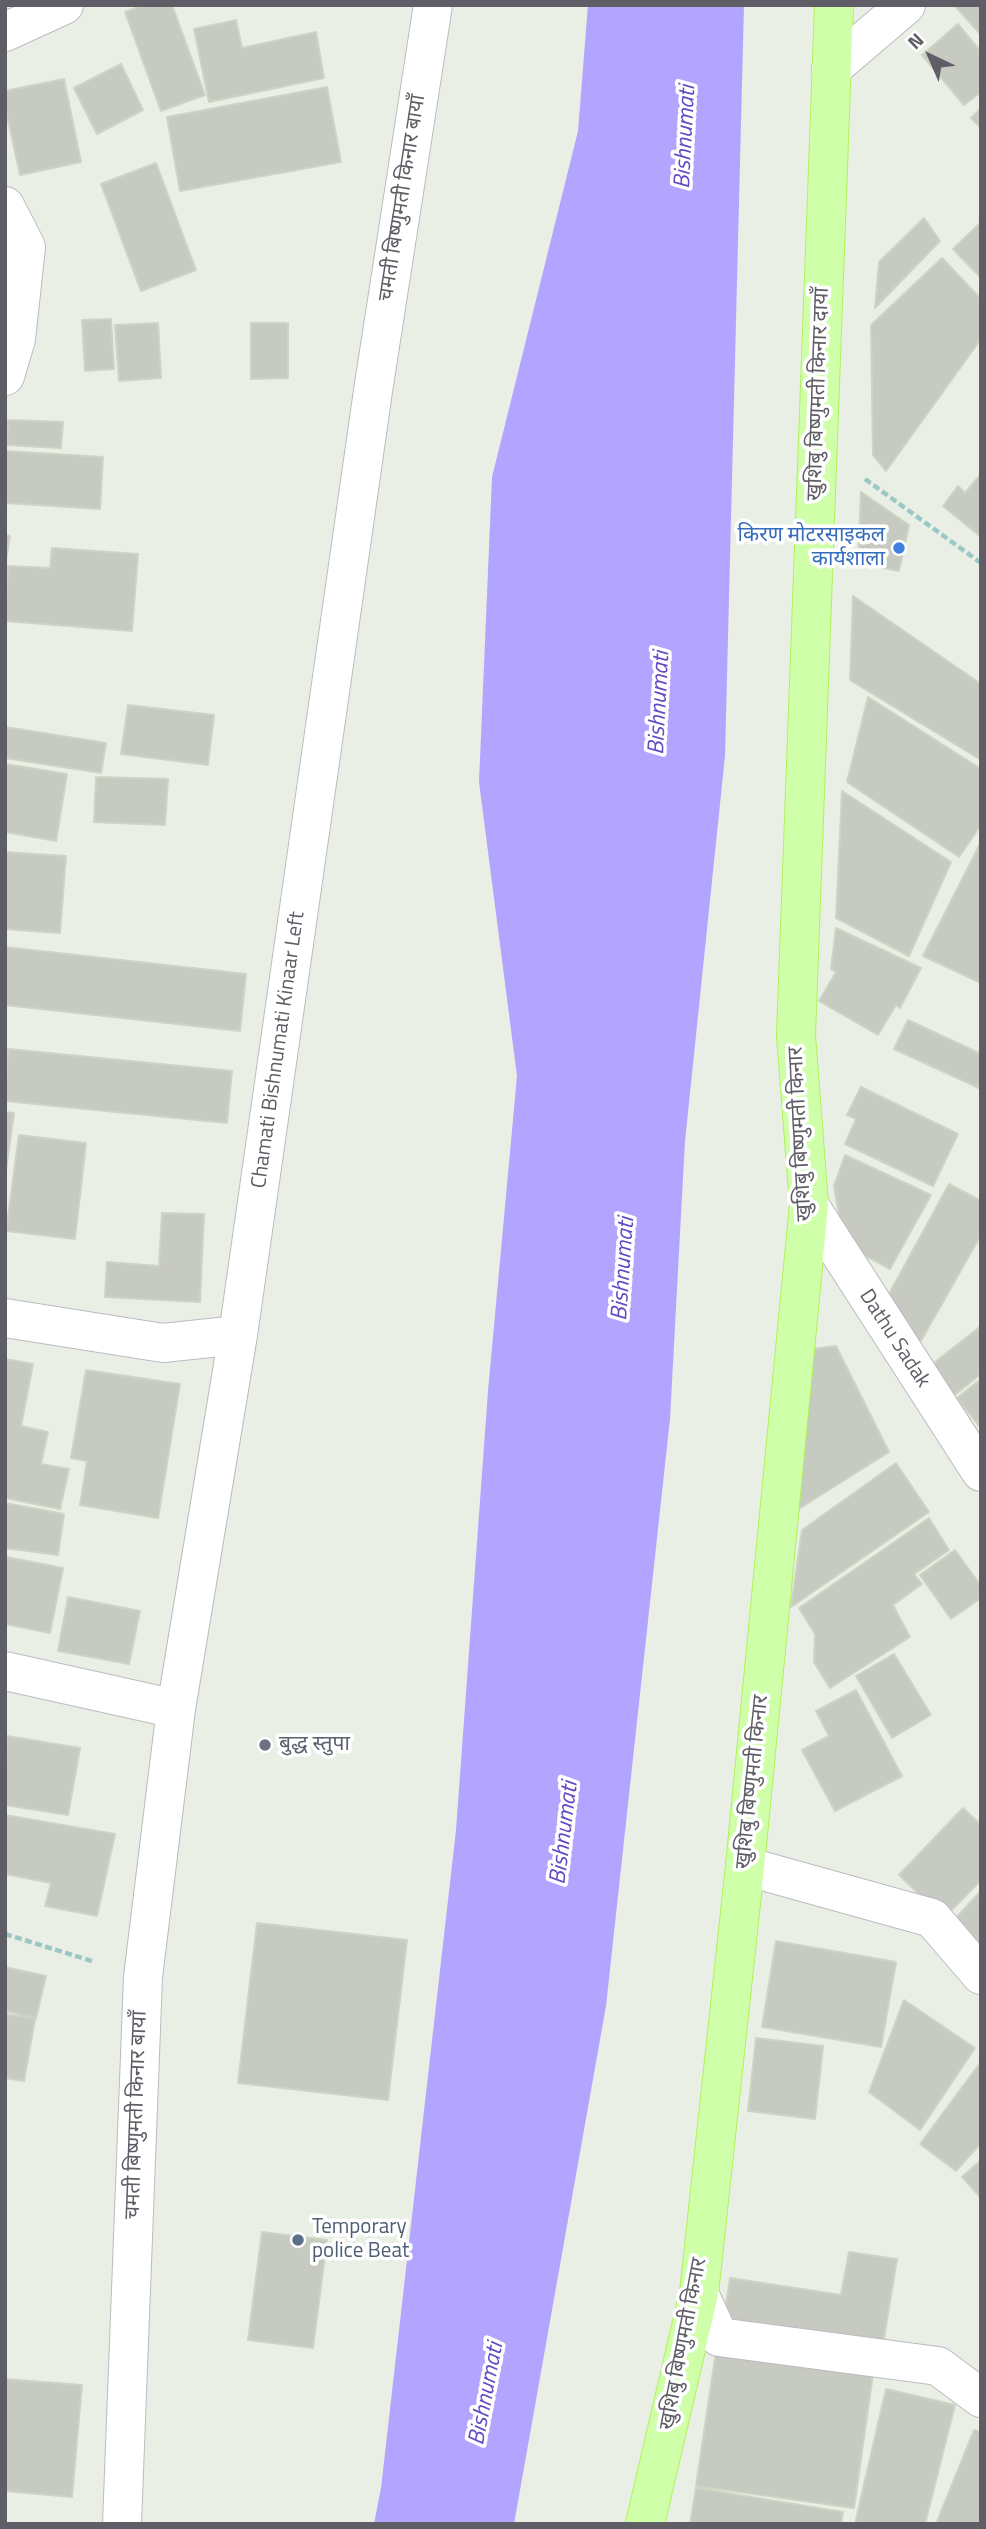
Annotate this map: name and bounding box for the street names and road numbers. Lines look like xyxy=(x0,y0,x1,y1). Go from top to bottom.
street label: चमती बिष्णुमती किनार बायाँ xyxy=(374,93,432,303)
street label: खुशिबु बिष्णुमती किनार दायाँ xyxy=(803,287,835,501)
street label: Chamati Bishnumati Kinaar Left xyxy=(247,910,311,1190)
street label: खुशिबु बिष्णुमती किनार xyxy=(784,1046,818,1222)
street label: Dathu Sadak xyxy=(853,1285,935,1393)
street label: खुशिबु बिष्णुमती किनार xyxy=(731,1694,775,1870)
street label: चमती बिष्णुमती किनार बायाँ xyxy=(121,2010,153,2220)
street label: खुशिबु बिष्णुमती किनार xyxy=(655,2256,713,2432)

